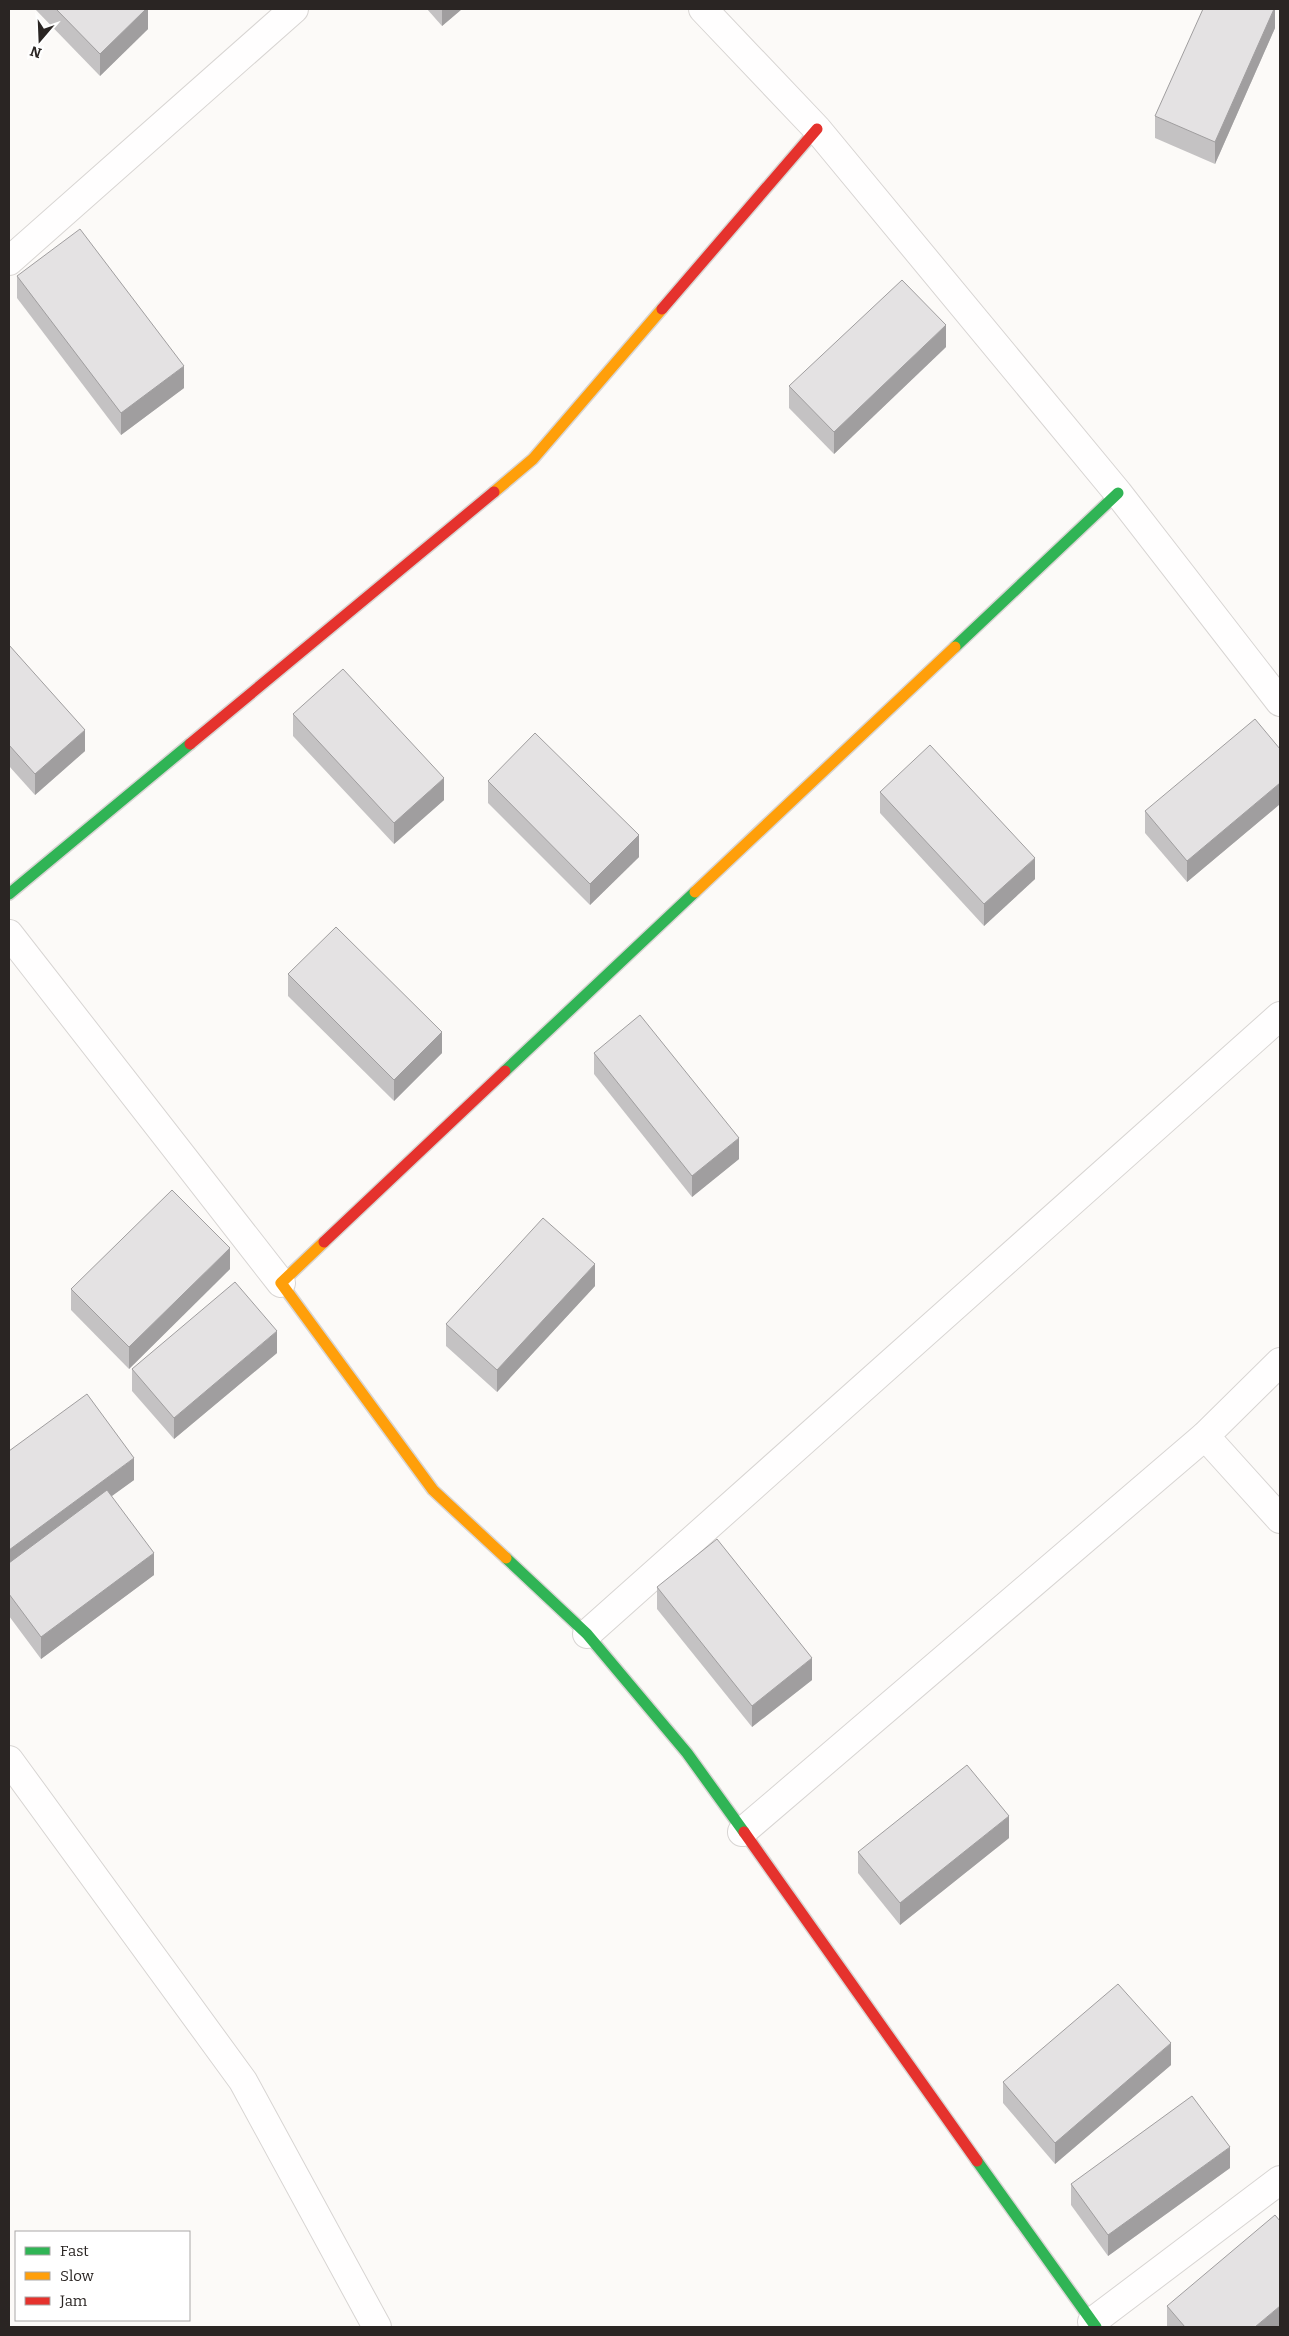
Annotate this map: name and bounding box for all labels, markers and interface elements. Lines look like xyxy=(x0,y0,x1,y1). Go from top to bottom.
north arrow xyxy=(15,15,65,65)
text: N xyxy=(28,42,44,62)
legend xyxy=(15,2231,190,2321)
text: Fast xyxy=(60,2242,89,2260)
text: Slow xyxy=(60,2267,95,2285)
text: Jam xyxy=(59,2292,88,2310)

